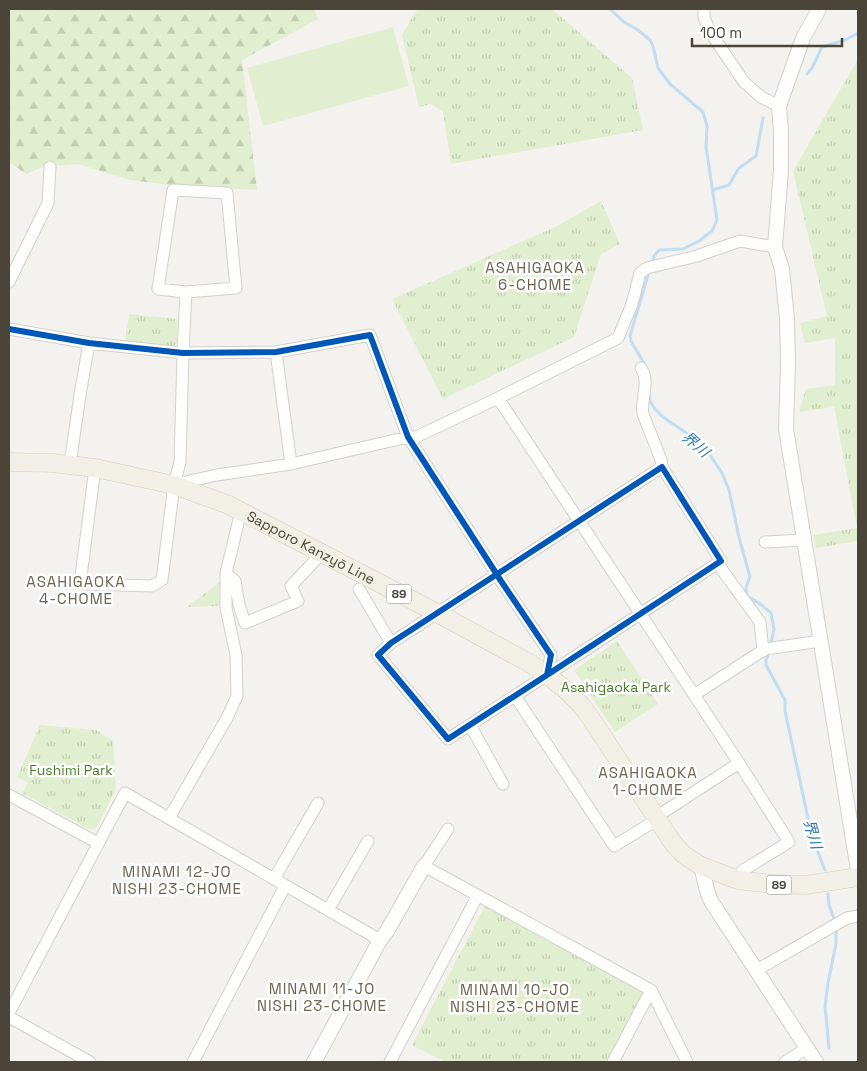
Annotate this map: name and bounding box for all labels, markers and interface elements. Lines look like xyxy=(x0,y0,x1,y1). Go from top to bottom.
scale bar xyxy=(692,15,842,47)
text: 100 m xyxy=(700,23,742,42)
district label: ASAHIGAOKA 6-CHOME xyxy=(485,258,585,294)
water label: 界川 xyxy=(678,427,715,462)
street label: Sapporo Kanzyō Line xyxy=(244,507,378,588)
district label: ASAHIGAOKA 4-CHOME xyxy=(26,572,126,608)
road number: 89 xyxy=(386,584,412,604)
park label: Asahigaoka Park xyxy=(561,678,671,696)
park label: Fushimi Park xyxy=(29,761,113,779)
district label: ASAHIGAOKA 1-CHOME xyxy=(598,763,698,799)
water label: 界川 xyxy=(800,817,827,853)
district label: MINAMI 12-JO NISHI 23-CHOME xyxy=(112,862,242,898)
road number: 89 xyxy=(766,876,792,894)
district label: MINAMI 11-JO NISHI 23-CHOME xyxy=(257,979,387,1015)
district label: MINAMI 10-JO NISHI 23-CHOME xyxy=(450,980,580,1016)

